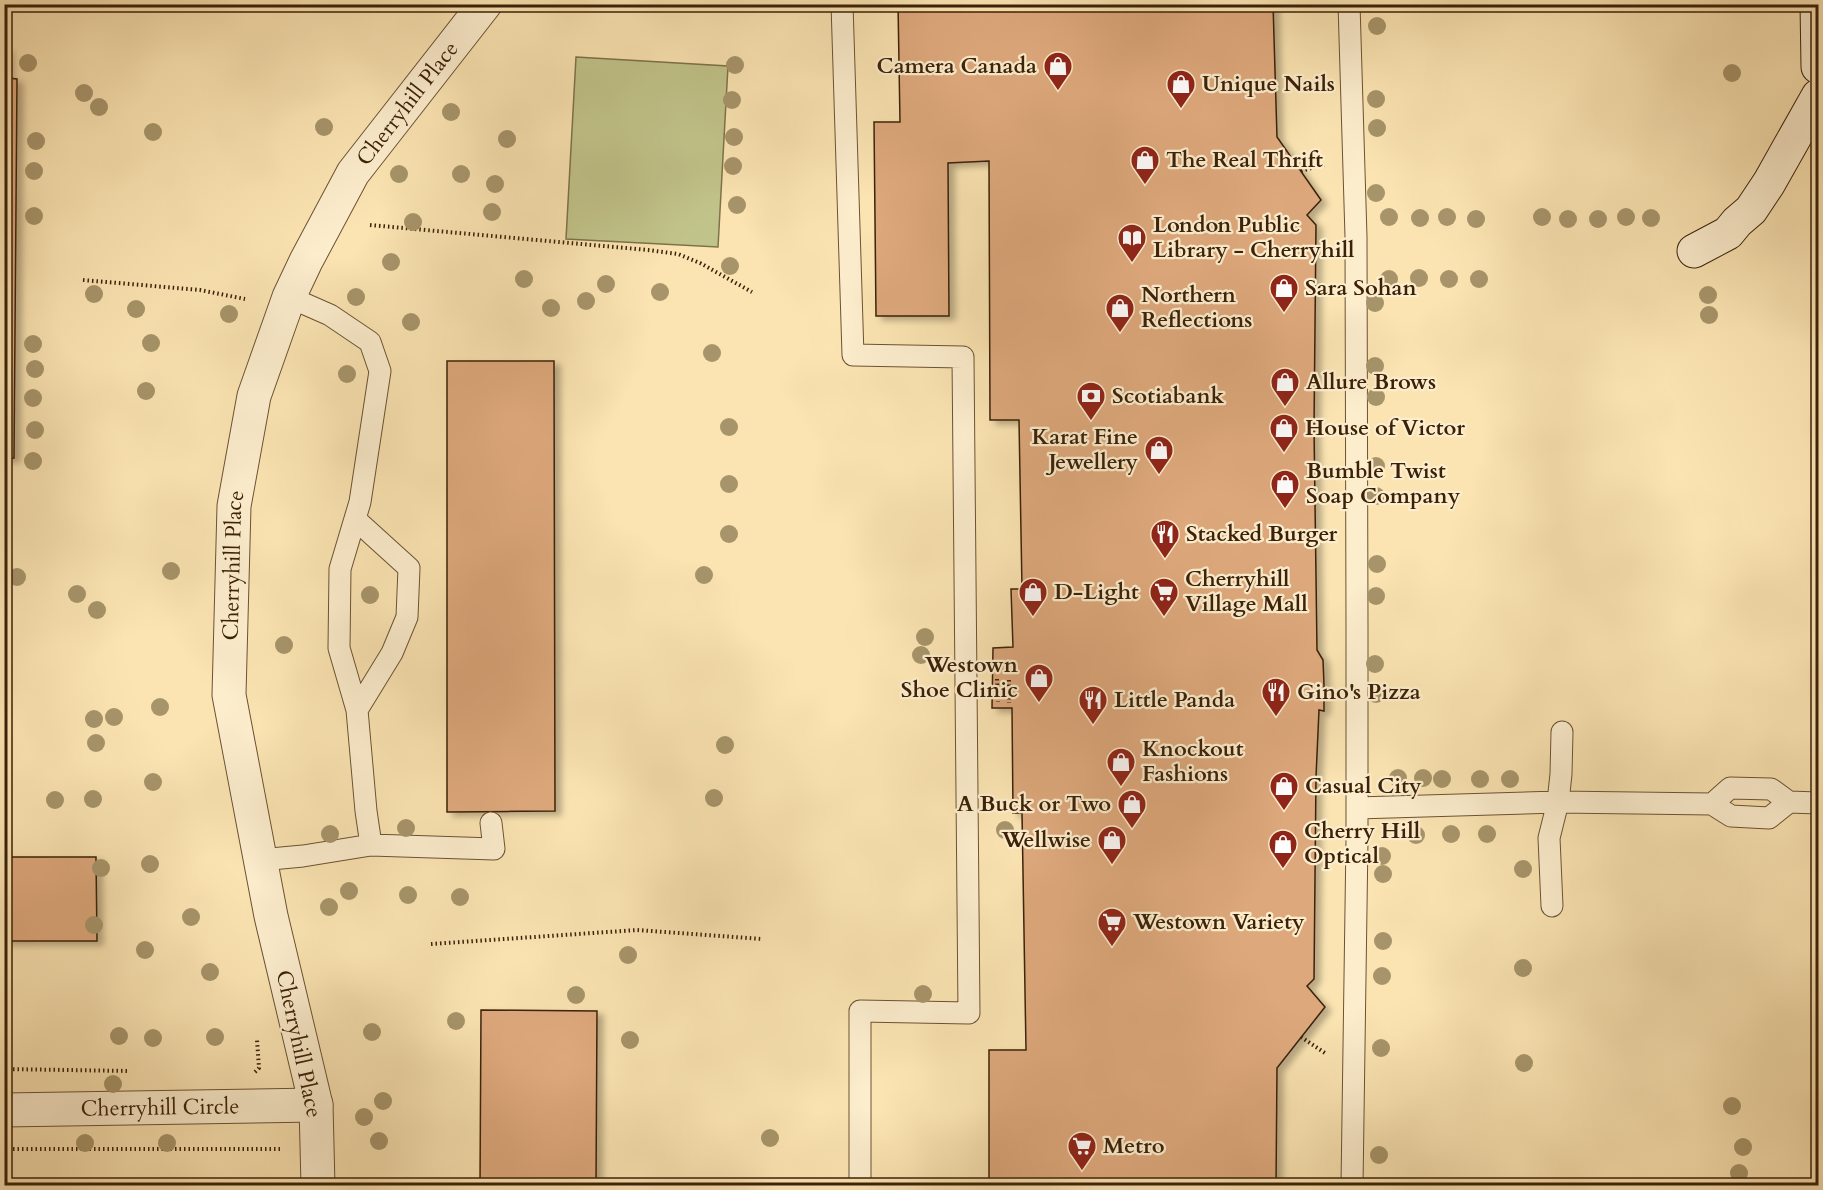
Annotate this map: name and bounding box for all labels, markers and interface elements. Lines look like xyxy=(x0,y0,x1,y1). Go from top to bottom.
street label: Cherryhill Place xyxy=(349,35,465,172)
shop icon: Camera Canada xyxy=(1042,50,1074,92)
place label: Camera Canada xyxy=(877,51,1037,81)
shop icon: Unique Nails xyxy=(1165,68,1197,110)
place label: Unique Nails xyxy=(1202,69,1335,99)
shop icon: The Real Thrift xyxy=(1129,144,1161,186)
place label: The Real Thrift xyxy=(1166,145,1323,175)
place label: London Public Library - Cherryhill xyxy=(1153,210,1355,265)
library icon: London Public Library - Cherryhill xyxy=(1116,222,1148,264)
shop icon: Sara Sohan xyxy=(1268,272,1300,314)
place label: Sara Sohan xyxy=(1305,273,1417,303)
place label: Northern Reflections xyxy=(1141,280,1252,335)
shop icon: Northern Reflections xyxy=(1104,292,1136,334)
shop icon: Allure Brows xyxy=(1269,366,1301,408)
place label: Allure Brows xyxy=(1306,367,1436,397)
bank icon: Scotiabank xyxy=(1075,380,1107,422)
place label: Scotiabank xyxy=(1112,381,1225,411)
shop icon: House of Victor xyxy=(1268,412,1300,454)
place label: House of Victor xyxy=(1305,413,1465,443)
place label: Karat Fine Jewellery xyxy=(1031,422,1138,477)
shop icon: Karat Fine Jewellery xyxy=(1143,434,1175,476)
place label: Bumble Twist Soap Company xyxy=(1306,456,1461,511)
shop icon: Bumble Twist Soap Company xyxy=(1269,468,1301,510)
street label: Cherryhill Place xyxy=(215,488,252,641)
restaurant icon: Stacked Burger xyxy=(1149,518,1181,560)
place label: Stacked Burger xyxy=(1186,519,1337,549)
place label: Cherryhill Village Mall xyxy=(1185,564,1308,619)
shop icon: D-Light xyxy=(1017,576,1049,618)
supermarket icon: Cherryhill Village Mall xyxy=(1148,576,1180,618)
place label: D-Light xyxy=(1054,577,1139,607)
place label: Westown Shoe Clinic xyxy=(901,650,1018,705)
shop icon: Westown Shoe Clinic xyxy=(1023,662,1055,704)
restaurant icon: Gino's Pizza xyxy=(1260,676,1292,718)
place label: Gino's Pizza xyxy=(1297,677,1421,707)
restaurant icon: Little Panda xyxy=(1077,684,1109,726)
place label: Little Panda xyxy=(1114,685,1235,715)
place label: Knockout Fashions xyxy=(1142,734,1244,789)
shop icon: Knockout Fashions xyxy=(1105,746,1137,788)
shop icon: Casual City xyxy=(1268,770,1300,812)
place label: Casual City xyxy=(1305,771,1422,801)
shop icon: A Buck or Two xyxy=(1116,788,1148,830)
place label: A Buck or Two xyxy=(957,789,1111,819)
place label: Cherry Hill Optical xyxy=(1304,816,1421,871)
shop icon: Wellwise xyxy=(1096,824,1128,866)
place label: Wellwise xyxy=(1000,825,1091,855)
shop icon: Cherry Hill Optical xyxy=(1267,828,1299,870)
supermarket icon: Westown Variety xyxy=(1096,906,1128,948)
place label: Westown Variety xyxy=(1132,907,1305,937)
street label: Cherryhill Place xyxy=(269,967,329,1121)
street label: Cherryhill Circle xyxy=(80,1091,240,1124)
supermarket icon: Metro xyxy=(1066,1130,1098,1172)
place label: Metro xyxy=(1103,1131,1165,1161)

